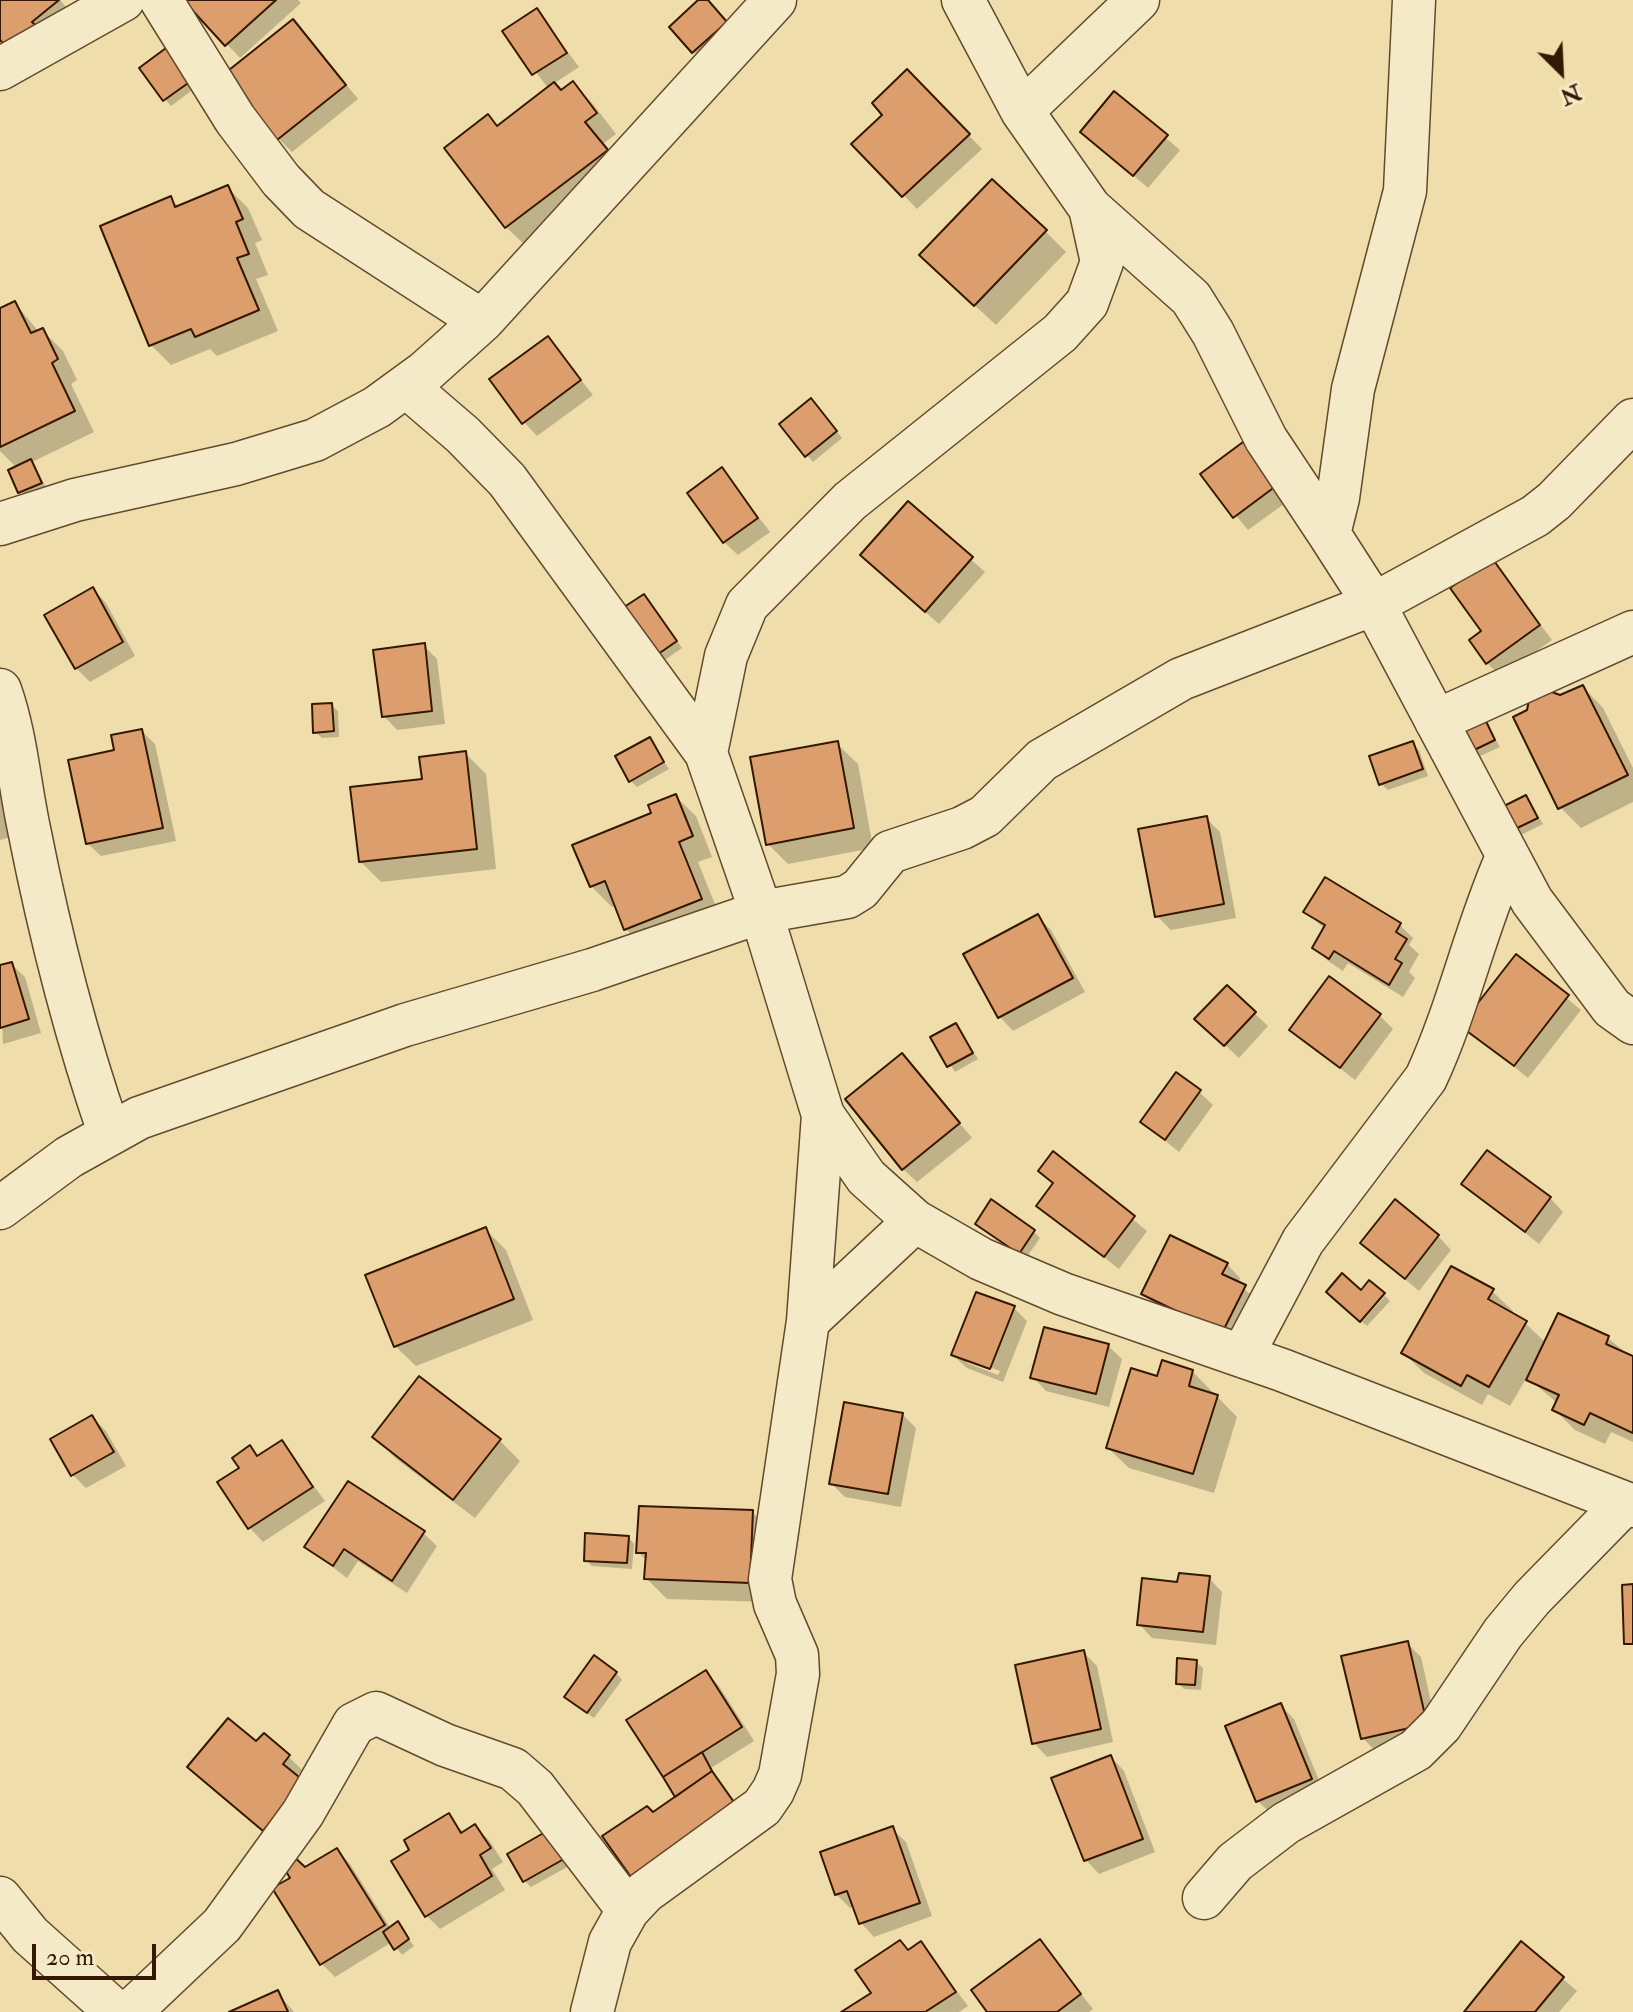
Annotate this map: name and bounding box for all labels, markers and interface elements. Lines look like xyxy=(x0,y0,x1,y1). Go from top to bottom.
north arrow xyxy=(1521,32,1601,112)
text: N xyxy=(1556,77,1585,111)
scale bar xyxy=(36,1928,160,1978)
text: 20 m xyxy=(46,1942,94,1973)

